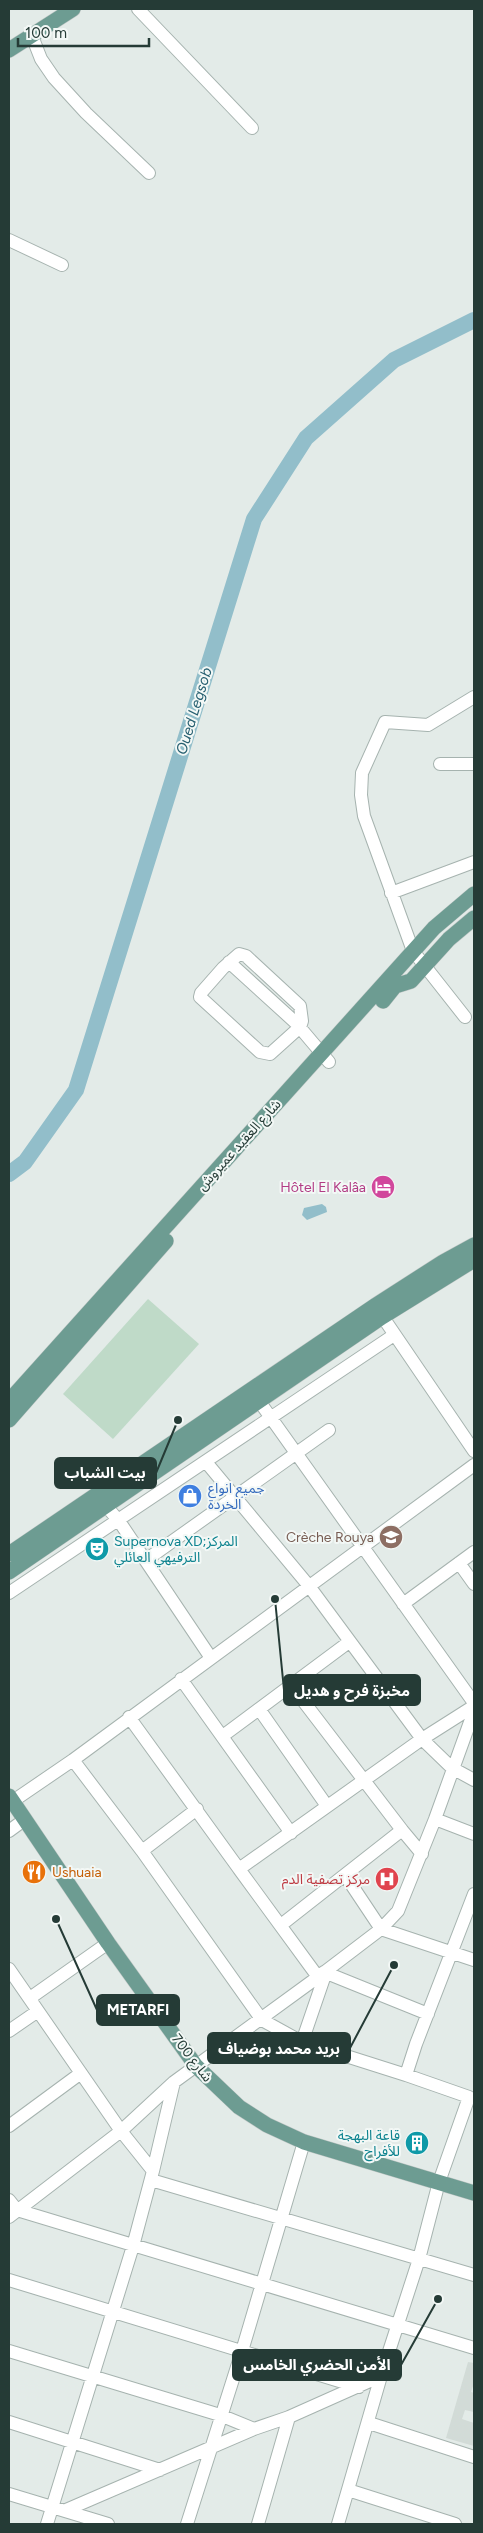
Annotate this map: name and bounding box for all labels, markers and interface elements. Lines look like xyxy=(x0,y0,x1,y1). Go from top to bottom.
scale bar xyxy=(18,15,149,47)
text: 100 m xyxy=(25,24,67,42)
water label: Oued Legsob xyxy=(172,665,216,757)
street label: شارع العقيد عميروش xyxy=(193,1096,286,1196)
hotel icon: Hôtel El Kalâa xyxy=(370,1174,396,1200)
place label: Hôtel El Kalâa xyxy=(280,1179,366,1196)
callout: بيت الشباب xyxy=(55,1458,156,1488)
text: بيت الشباب xyxy=(64,1464,146,1482)
place label: جميع انواع الخردة xyxy=(208,1480,265,1513)
shop icon: جميع انواع الخردة xyxy=(177,1483,203,1509)
school or university icon: Crèche Rouya xyxy=(378,1524,404,1550)
place label: Crèche Rouya xyxy=(286,1529,374,1546)
place label: Supernova XD;المركز الترفيهي العائلي xyxy=(114,1533,238,1568)
theatre icon: Supernova XD;المركز الترفيهي العائلي xyxy=(84,1536,110,1562)
callout: مخبزة فرح و هديل xyxy=(284,1675,420,1705)
text: مخبزة فرح و هديل xyxy=(294,1682,410,1702)
restaurant icon: Ushuaia xyxy=(21,1859,47,1885)
place label: Ushuaia xyxy=(52,1864,102,1881)
hospital icon: مركز تصفية الدم xyxy=(374,1866,400,1892)
place label: مركز تصفية الدم xyxy=(282,1871,370,1890)
callout: METARFI xyxy=(97,1995,179,2025)
text: METARFI xyxy=(107,2001,169,2019)
street label: شارع 700 xyxy=(166,2031,216,2087)
callout: بريد محمد بوضياف xyxy=(208,2033,350,2063)
text: بريد محمد بوضياف xyxy=(218,2040,340,2058)
place label: قاعة البهجة للأفراح xyxy=(338,2127,400,2162)
building icon: قاعة البهجة للأفراح xyxy=(404,2130,430,2156)
callout: الأمن الحضري الخامس xyxy=(233,2350,401,2380)
text: الأمن الحضري الخامس xyxy=(243,2356,391,2376)

